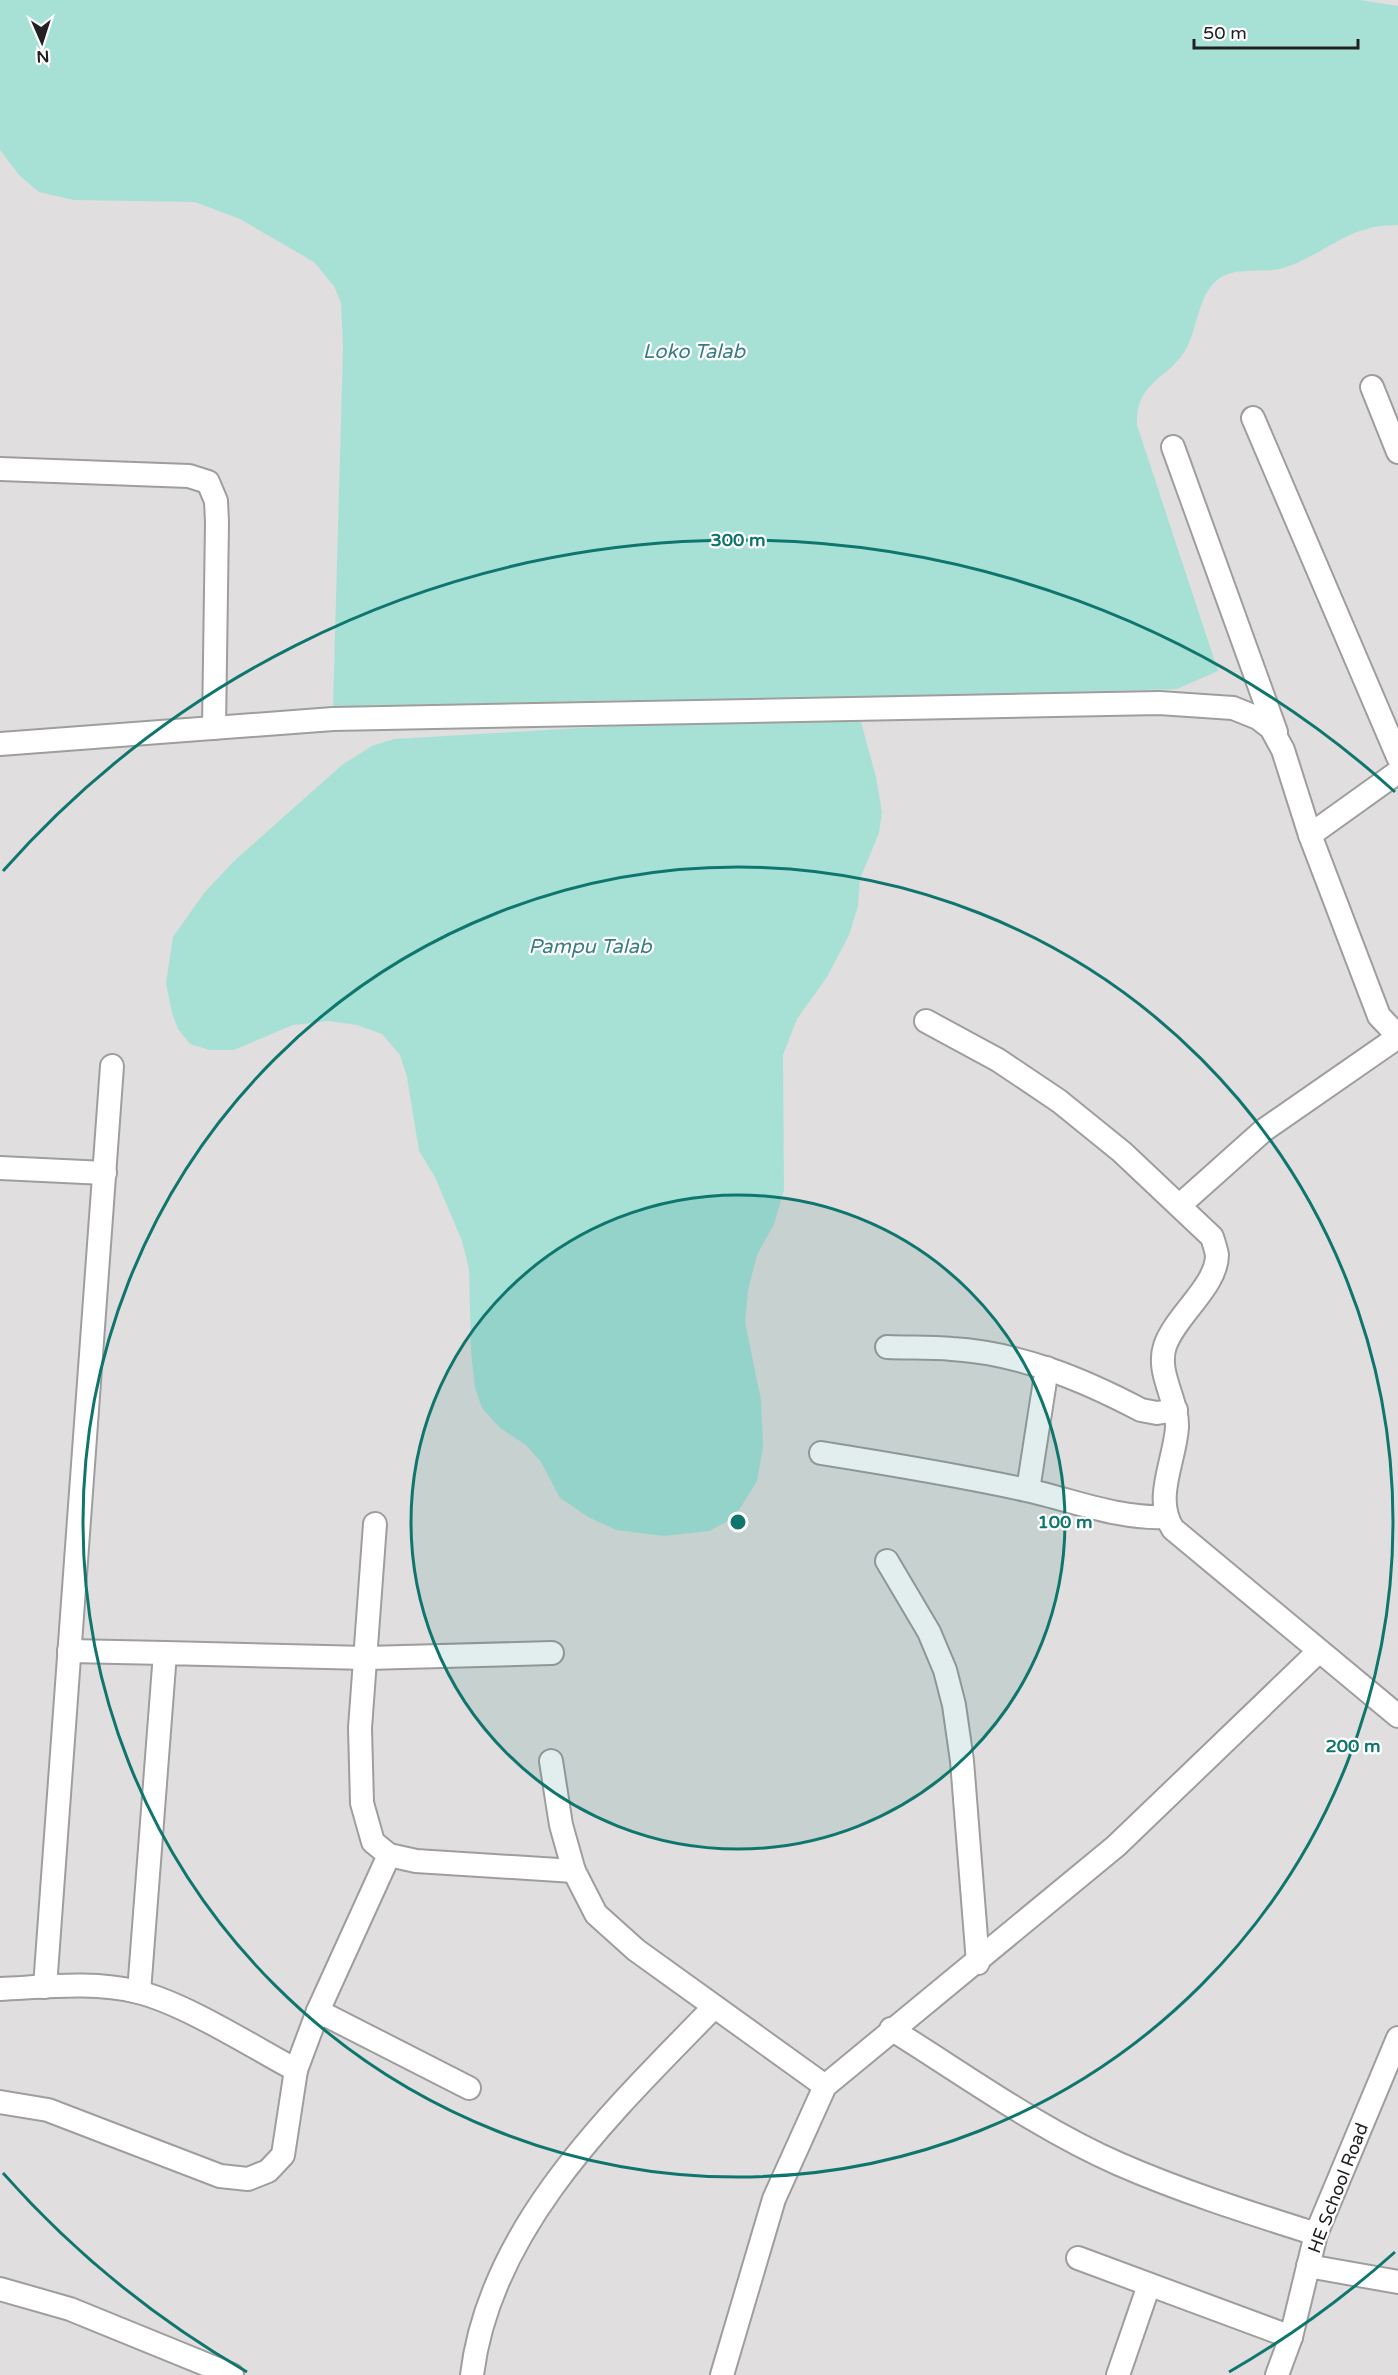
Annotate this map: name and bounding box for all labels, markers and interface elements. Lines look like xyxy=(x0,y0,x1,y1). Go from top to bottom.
north arrow xyxy=(12,12,72,72)
scale bar xyxy=(1194,12,1358,50)
text: 50 m xyxy=(1203,22,1247,44)
text: N xyxy=(36,46,50,66)
water label: Loko Talab xyxy=(643,340,747,364)
text: 300 m xyxy=(710,529,766,551)
water label: Pampu Talab xyxy=(528,935,653,959)
text: 100 m xyxy=(1037,1511,1093,1533)
centre of rings xyxy=(728,1512,748,1532)
text: 200 m xyxy=(1325,1735,1381,1757)
street label: HE School Road xyxy=(1303,2120,1373,2256)

